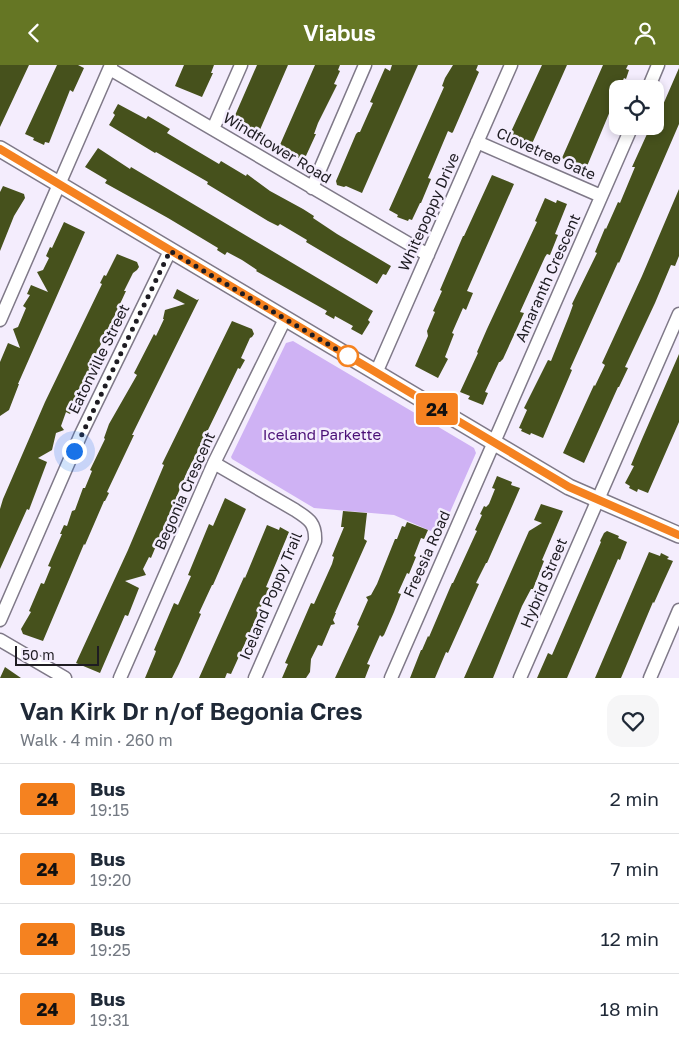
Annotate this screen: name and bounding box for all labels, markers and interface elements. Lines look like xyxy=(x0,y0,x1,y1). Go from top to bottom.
icon: back xyxy=(20,19,48,47)
text: Viabus xyxy=(303,19,376,46)
icon: person xyxy=(631,19,659,47)
map controls xyxy=(609,80,664,135)
button: locate xyxy=(609,80,664,135)
street label: Windflower Road xyxy=(220,108,335,187)
street label: Clovetree Gate xyxy=(494,123,599,183)
street label: Whitepoppy Drive xyxy=(394,149,462,274)
street label: Amaranth Crescent xyxy=(511,211,583,345)
street label: Eatonville Street xyxy=(64,301,132,416)
unlabelled marker xyxy=(337,345,359,367)
line badge: 24 xyxy=(414,393,460,425)
text: 24 xyxy=(426,398,448,420)
park label: Iceland Parkette xyxy=(263,425,382,443)
street label: Begonia Crescent xyxy=(150,429,218,552)
your location xyxy=(62,439,87,464)
street label: Freesia Road xyxy=(399,507,453,600)
street label: Iceland Poppy Trail xyxy=(235,529,305,662)
street label: Hybrid Street xyxy=(516,535,570,630)
scale bar xyxy=(15,643,99,666)
text: 50 m xyxy=(22,646,55,663)
button: heart xyxy=(607,695,659,747)
text: Van Kirk Dr n/of Begonia Cres xyxy=(20,696,363,725)
text: Walk · 4 min · 260 m xyxy=(20,730,173,750)
text: Bus xyxy=(90,777,125,800)
text: 2 min xyxy=(610,787,659,810)
text: 24 xyxy=(36,788,59,810)
text: 19:15 xyxy=(90,800,129,820)
text: Bus xyxy=(90,847,125,870)
text: 7 min xyxy=(611,857,659,880)
text: 24 xyxy=(36,858,59,880)
text: 19:20 xyxy=(90,870,131,890)
text: Bus xyxy=(90,917,125,940)
text: 12 min xyxy=(600,927,659,950)
text: 24 xyxy=(36,928,59,950)
text: 19:25 xyxy=(90,940,131,960)
text: Bus xyxy=(90,987,125,1010)
text: 18 min xyxy=(600,997,659,1020)
text: 24 xyxy=(36,998,59,1020)
text: 19:31 xyxy=(90,1010,129,1030)

